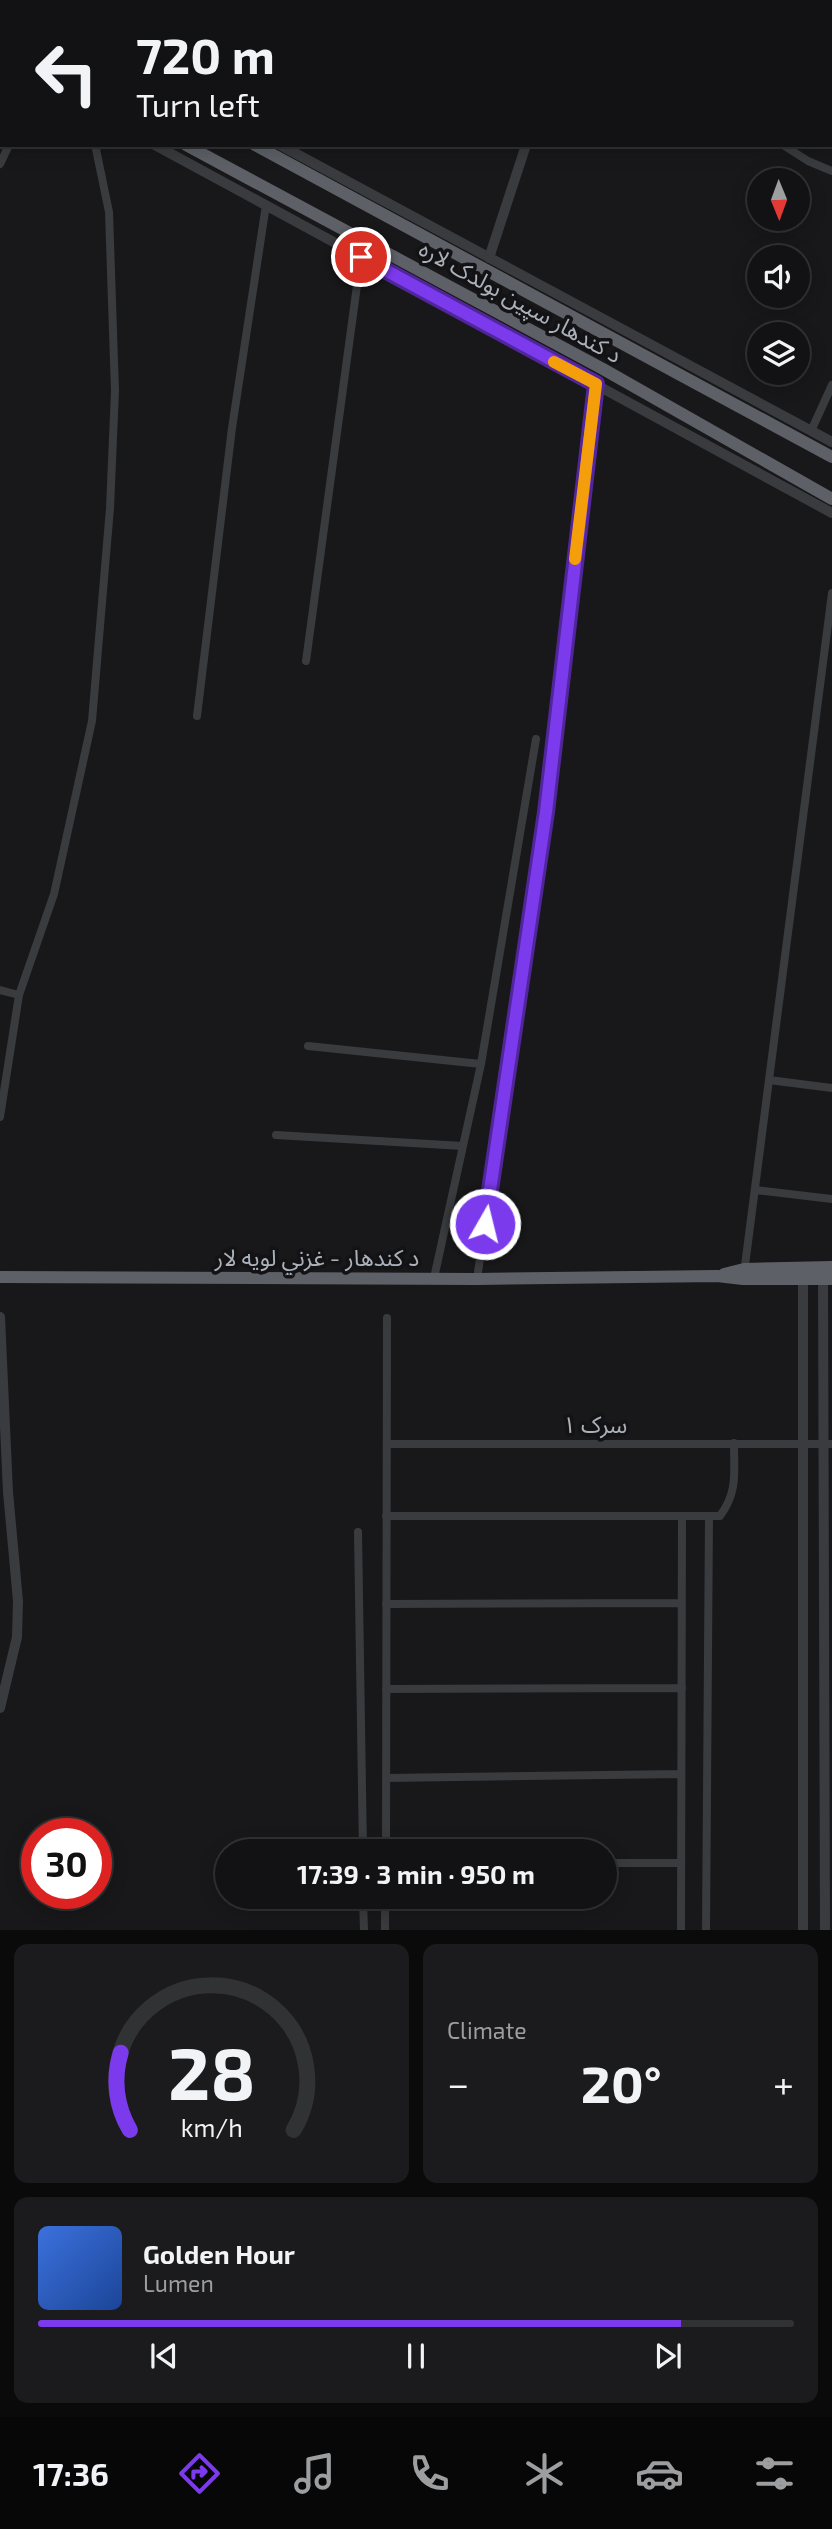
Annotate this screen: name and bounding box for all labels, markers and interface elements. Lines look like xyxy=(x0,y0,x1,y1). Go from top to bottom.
text: 720 m xyxy=(136,25,275,84)
icon: left xyxy=(21,28,112,119)
text: Turn left xyxy=(136,85,260,123)
north arrow xyxy=(747,168,810,231)
map controls xyxy=(747,168,810,385)
pin xyxy=(331,227,391,287)
street label: د کندهار سپین بولدک لاره xyxy=(414,234,627,370)
icon: arrive xyxy=(342,238,380,276)
button: sound xyxy=(747,245,810,308)
button: layers xyxy=(747,322,810,385)
position arrow xyxy=(448,1187,522,1261)
street label: د کندهار - غزني لويه لار xyxy=(214,1243,419,1275)
street label: سرک ۱ xyxy=(563,1410,627,1439)
speed limit sign: 30 xyxy=(21,1818,112,1909)
text: 17:39 · 3 min · 950 m xyxy=(297,1858,535,1889)
text: Climate xyxy=(447,2016,527,2044)
text: 28 xyxy=(168,2027,255,2115)
text: 20° xyxy=(581,2051,662,2113)
text: − xyxy=(447,2060,469,2106)
text: + xyxy=(773,2060,794,2106)
text: km/h xyxy=(180,2111,243,2141)
text: Golden Hour xyxy=(143,2238,295,2269)
text: Lumen xyxy=(143,2269,214,2297)
icon: previous xyxy=(145,2337,183,2375)
icon: pause xyxy=(397,2337,435,2375)
icon: next xyxy=(649,2337,687,2375)
icon: directions xyxy=(175,2449,224,2498)
icon: music xyxy=(290,2449,339,2498)
icon: phone xyxy=(405,2449,454,2498)
icon: climate xyxy=(520,2449,569,2498)
icon: car xyxy=(635,2449,684,2498)
icon: filters xyxy=(750,2449,799,2498)
text: 17:36 xyxy=(33,2454,109,2492)

